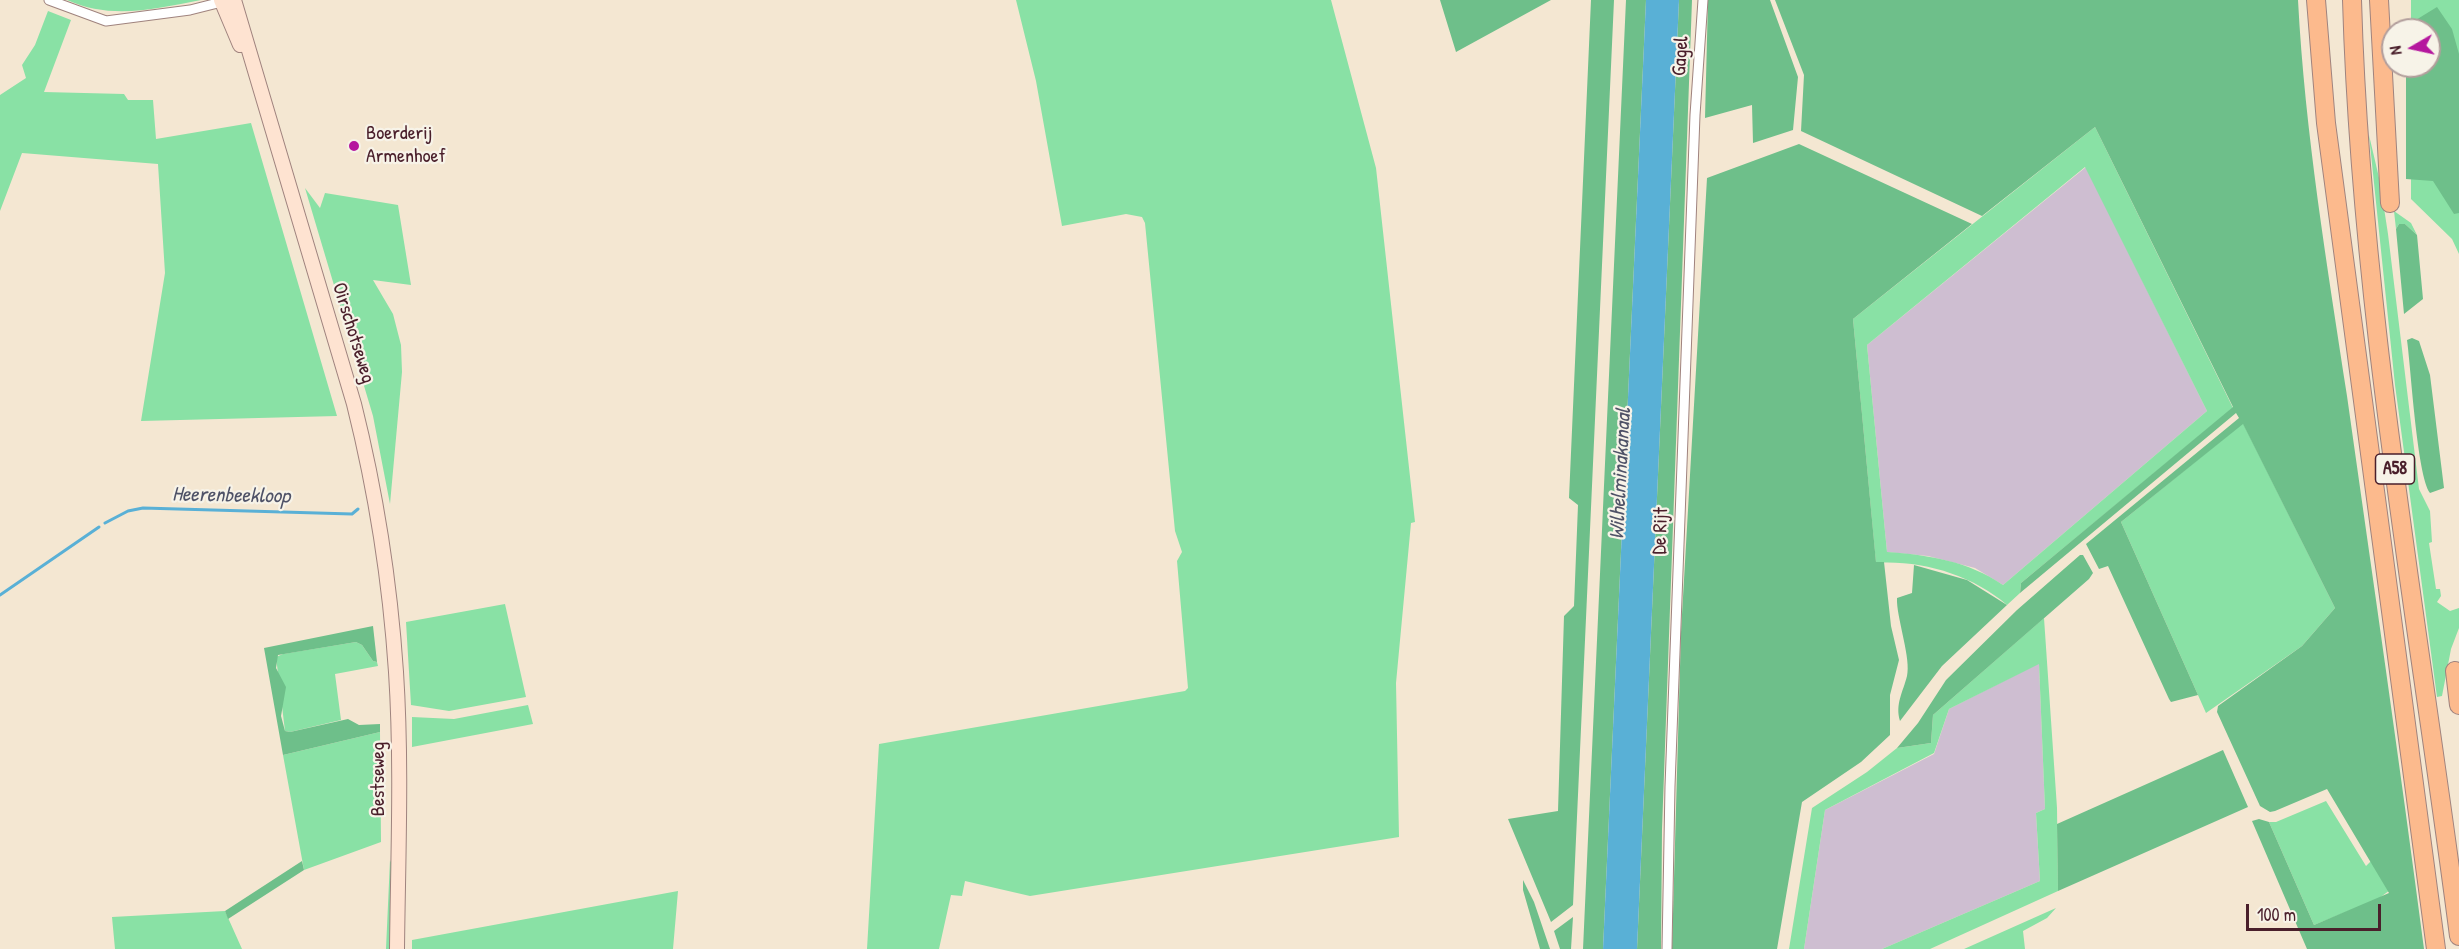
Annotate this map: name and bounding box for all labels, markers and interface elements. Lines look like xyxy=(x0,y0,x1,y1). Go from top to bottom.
north arrow xyxy=(2381,18,2441,78)
street label: Gagel xyxy=(1668,35,1694,77)
text: N xyxy=(2384,45,2407,56)
place label: Boerderij Armenhoef xyxy=(366,122,446,169)
marker: Boerderij Armenhoef xyxy=(347,139,361,153)
street label: Oirschotseweg xyxy=(326,280,380,386)
water label: Wilhelminakanaal xyxy=(1605,408,1637,540)
road number: A58 xyxy=(2376,454,2414,484)
water label: Heerenbeekloop xyxy=(172,482,290,510)
street label: De Rijt xyxy=(1648,507,1674,555)
street label: Bestseweg xyxy=(367,742,391,816)
scale bar xyxy=(2249,892,2384,930)
text: 100 m xyxy=(2257,902,2296,927)

